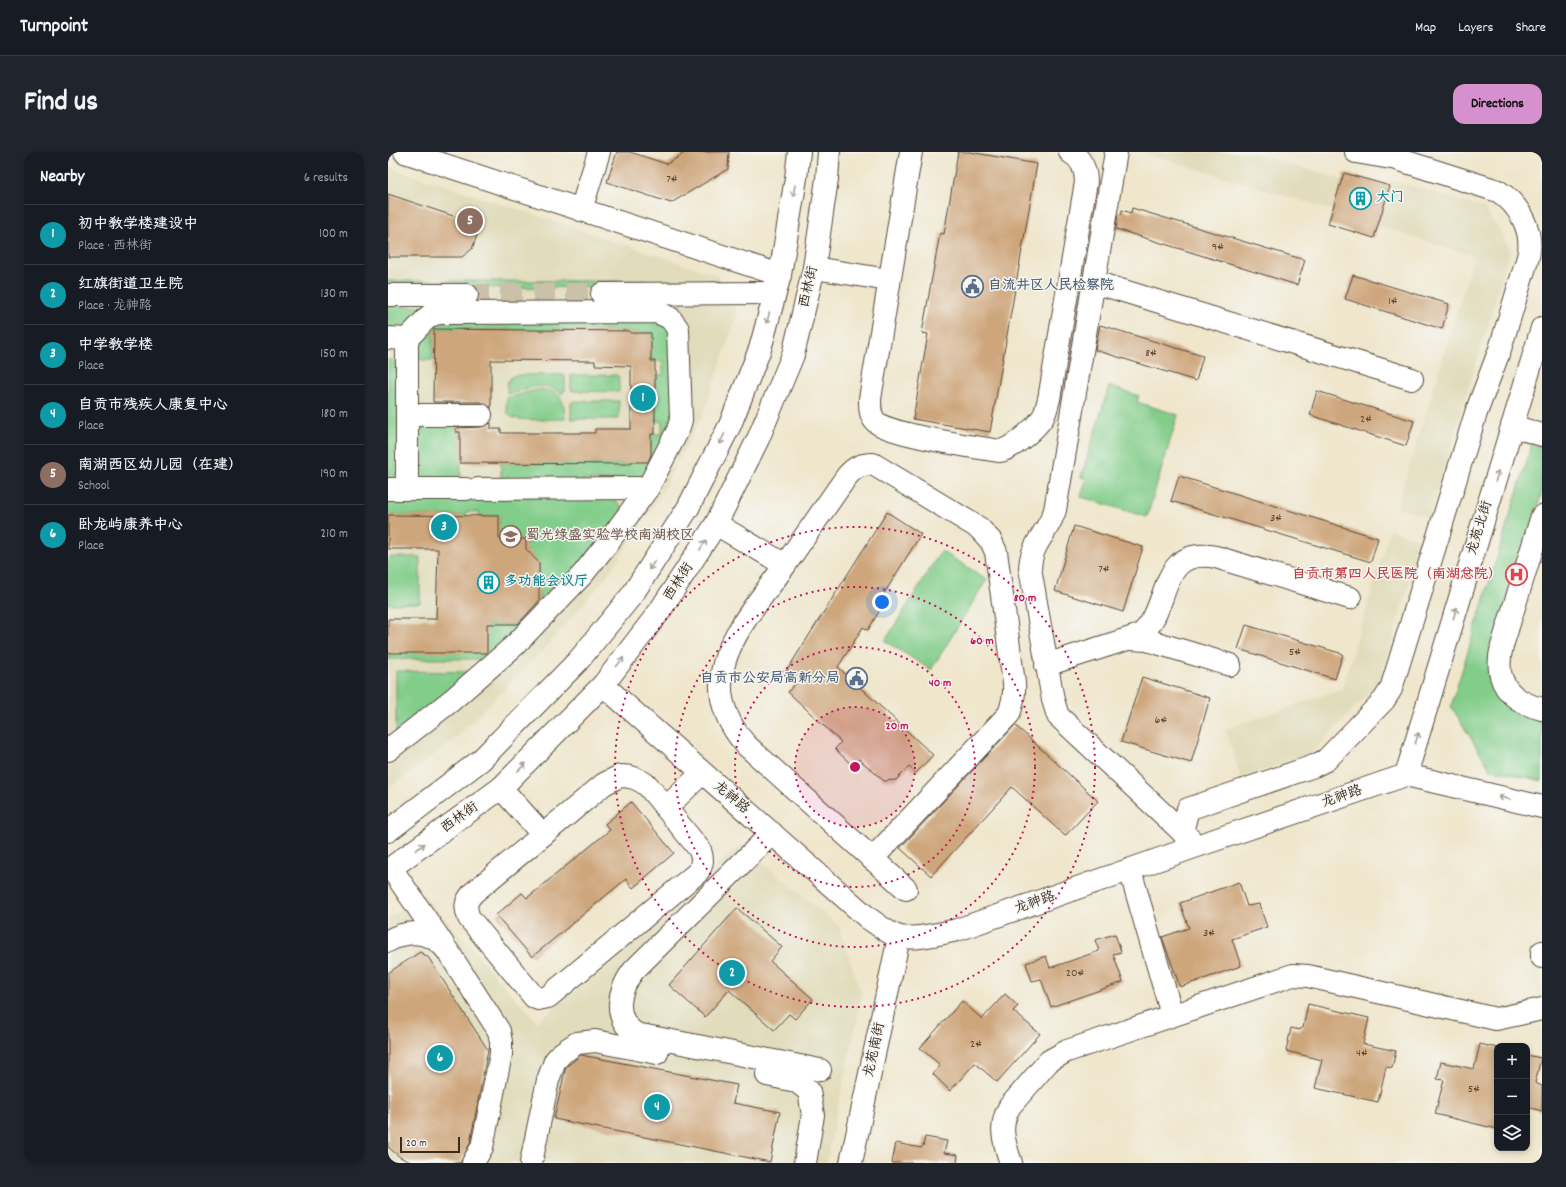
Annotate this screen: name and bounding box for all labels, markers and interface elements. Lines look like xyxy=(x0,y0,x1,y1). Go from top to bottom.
text: Turnpoint xyxy=(20,14,88,41)
text: Map xyxy=(1415,18,1436,38)
text: Layers xyxy=(1458,18,1493,38)
text: Share xyxy=(1515,18,1546,38)
text: Find us xyxy=(24,84,98,124)
button: Directions xyxy=(1453,84,1542,124)
text: Nearby xyxy=(40,166,84,190)
text: 6 results xyxy=(304,169,348,188)
house number: 7# xyxy=(666,171,678,188)
one-way arrow xyxy=(790,184,798,197)
building icon: 大门 xyxy=(1348,185,1374,211)
place label: 大门 xyxy=(1376,188,1404,208)
pin: 5 xyxy=(457,206,483,236)
text: 初中教学楼建设中 xyxy=(78,214,198,236)
text: 1 xyxy=(52,225,54,244)
text: 100 m xyxy=(319,225,348,244)
text: Place · 西林街 xyxy=(78,237,152,256)
house number: 9# xyxy=(1212,239,1224,256)
street label: 西林街 xyxy=(795,264,823,310)
public building icon: 自流井区人民检察院 xyxy=(960,273,986,299)
text: 红旗街道卫生院 xyxy=(78,274,183,296)
place label: 自流井区人民检察院 xyxy=(988,276,1114,296)
text: 2 xyxy=(50,285,56,304)
text: 130 m xyxy=(320,285,348,304)
house number: 1# xyxy=(1388,293,1398,310)
text: Place · 龙神路 xyxy=(78,297,152,316)
one-way arrow xyxy=(764,311,771,324)
text: 中学教学楼 xyxy=(78,335,153,357)
text: 3 xyxy=(50,345,56,364)
text: 150 m xyxy=(320,345,348,364)
house number: 8# xyxy=(1145,345,1157,362)
text: Place xyxy=(78,357,104,376)
pin: 1 xyxy=(630,383,656,413)
text: 自贡市残疾人康复中心 xyxy=(78,395,228,417)
text: 4 xyxy=(50,405,56,424)
text: 180 m xyxy=(321,405,348,424)
house number: 2# xyxy=(1360,411,1372,428)
text: Place xyxy=(78,417,104,436)
one-way arrow xyxy=(718,433,725,445)
text: 南湖西区幼儿园（在建） xyxy=(78,455,243,477)
text: 5 xyxy=(50,465,56,484)
text: 190 m xyxy=(320,465,348,484)
one-way arrow xyxy=(1494,469,1501,482)
text: School xyxy=(78,477,110,496)
street label: 龙苑北街 xyxy=(1462,498,1498,558)
house number: 3# xyxy=(1270,510,1282,527)
pin: 3 xyxy=(431,512,457,542)
text: 卧龙屿康养中心 xyxy=(78,515,183,537)
school or university icon: 蜀光绿盛实验学校南湖校区 xyxy=(498,523,524,549)
text: 6 xyxy=(50,525,56,544)
text: 210 m xyxy=(320,525,348,544)
place label: 蜀光绿盛实验学校南湖校区 xyxy=(526,526,694,546)
text: Place xyxy=(78,537,104,556)
one-way arrow xyxy=(699,539,707,550)
one-way arrow xyxy=(648,559,656,570)
street label: 西林街 xyxy=(659,559,699,605)
house number: 7# xyxy=(1098,561,1110,578)
hospital icon: 自贡市第四人民医院（南湖总院） xyxy=(1504,562,1530,588)
place label: 自贡市第四人民医院（南湖总院） xyxy=(1292,565,1502,585)
building icon: 多功能会议厅 xyxy=(475,569,501,595)
place label: 多功能会议厅 xyxy=(504,572,588,592)
text: 80 m xyxy=(1014,590,1036,607)
your location xyxy=(872,592,892,612)
one-way arrow xyxy=(1452,607,1459,620)
text: 60 m xyxy=(970,633,994,650)
house number: 5# xyxy=(1289,644,1301,661)
one-way arrow xyxy=(616,657,624,668)
public building icon: 自贡市公安局高新分局 xyxy=(843,666,869,692)
place label: 自贡市公安局高新分局 xyxy=(700,669,840,689)
text: 40 m xyxy=(929,675,951,692)
house number: 6# xyxy=(1155,712,1167,729)
text: 20 m xyxy=(886,718,908,735)
one-way arrow xyxy=(1414,732,1421,745)
centre of rings xyxy=(848,760,862,774)
one-way arrow xyxy=(517,762,527,772)
street label: 龙神路 xyxy=(708,777,754,819)
street label: 龙神路 xyxy=(1319,781,1365,813)
one-way arrow xyxy=(1498,794,1511,802)
street label: 西林街 xyxy=(437,798,483,838)
one-way arrow xyxy=(414,843,425,851)
street label: 龙神路 xyxy=(1012,887,1058,919)
house number: 3# xyxy=(1203,925,1215,942)
pin: 2 xyxy=(719,958,745,988)
house number: 20# xyxy=(1066,965,1084,982)
street label: 龙苑南街 xyxy=(859,1021,891,1079)
house number: 2# xyxy=(970,1036,982,1053)
pin: 6 xyxy=(427,1043,453,1073)
map controls xyxy=(1494,1043,1530,1151)
button: + xyxy=(1494,1043,1530,1079)
house number: 4# xyxy=(1356,1045,1368,1062)
button: − xyxy=(1494,1079,1530,1115)
house number: 5# xyxy=(1468,1081,1480,1098)
pin: 4 xyxy=(644,1092,670,1122)
button: layers xyxy=(1494,1115,1530,1151)
scale bar xyxy=(400,1135,460,1154)
text: 20 m xyxy=(406,1136,427,1152)

